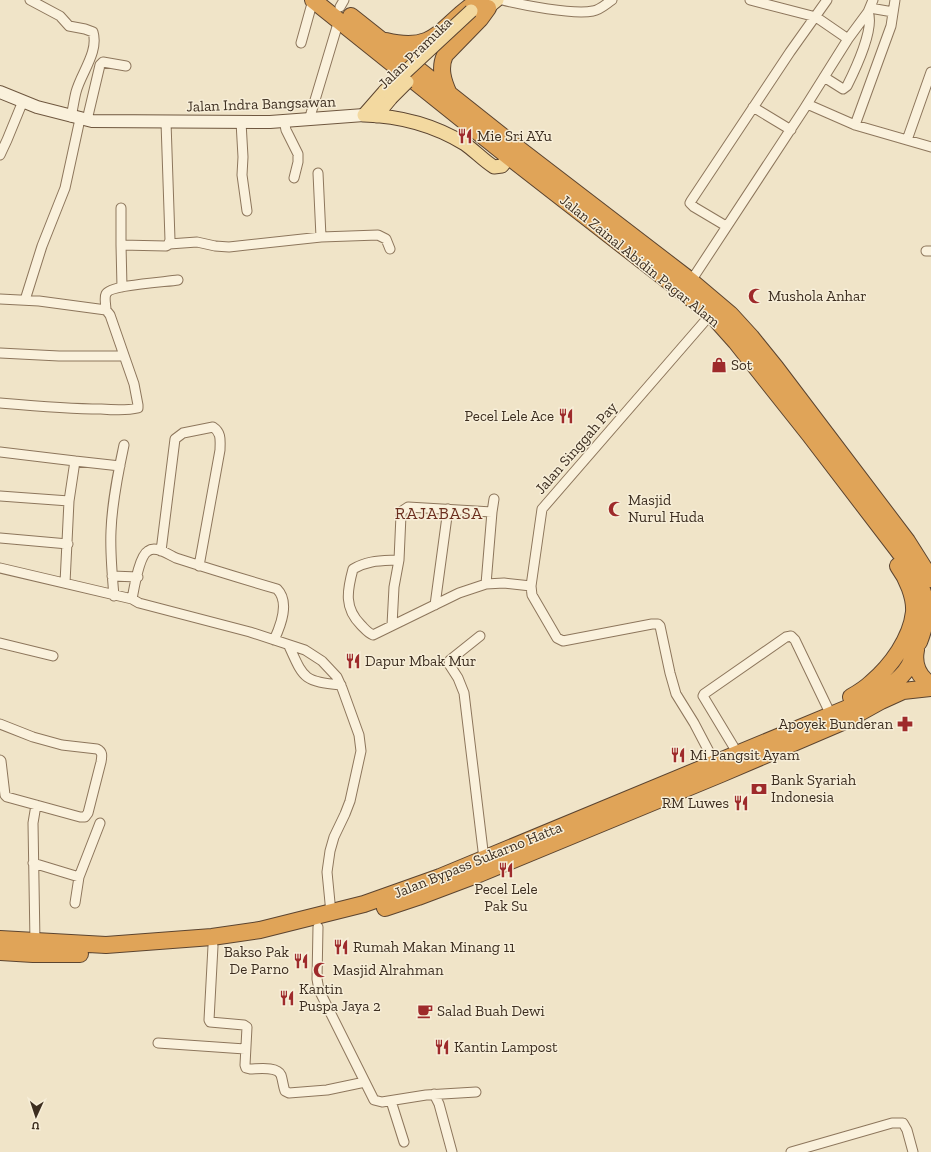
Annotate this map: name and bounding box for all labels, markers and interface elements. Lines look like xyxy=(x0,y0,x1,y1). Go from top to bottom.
street label: Jalan Pramuka xyxy=(374,13,456,93)
street label: Jalan Indra Bangsawan xyxy=(186,92,336,116)
restaurant icon: Mie Sri AYu xyxy=(456,127,474,145)
place label: Mie Sri AYu xyxy=(477,127,552,145)
street label: Jalan Zainal Abidin Pagar Alam xyxy=(557,191,724,331)
mosque icon: Mushola Anhar xyxy=(747,287,765,305)
place label: Mushola Anhar xyxy=(768,287,866,305)
shop icon: Sot xyxy=(710,356,728,374)
place label: Sot xyxy=(731,356,753,374)
street label: Jalan Singgah Pay xyxy=(531,398,621,498)
place label: Pecel Lele Ace xyxy=(465,407,554,425)
restaurant icon: Pecel Lele Ace xyxy=(557,407,575,425)
place label: Masjid Nurul Huda xyxy=(628,491,704,526)
mosque icon: Masjid Nurul Huda xyxy=(607,500,625,518)
district label: RAJABASA xyxy=(395,503,483,523)
restaurant icon: Dapur Mbak Mur xyxy=(344,652,362,670)
place label: Dapur Mbak Mur xyxy=(365,652,476,670)
place label: Apoyek Bunderan xyxy=(778,715,893,733)
pharmacy icon: Apoyek Bunderan xyxy=(896,715,914,733)
restaurant icon: Mi Pangsit Ayam xyxy=(669,746,687,764)
place label: Mi Pangsit Ayam xyxy=(690,746,800,764)
place label: Bank Syariah Indonesia xyxy=(771,771,857,806)
bank icon: Bank Syariah Indonesia xyxy=(750,780,768,798)
place label: RM Luwes xyxy=(662,794,729,812)
restaurant icon: RM Luwes xyxy=(732,794,750,812)
street label: Jalan Bypass Sukarno Hatta xyxy=(391,818,565,902)
restaurant icon: Pecel Lele Pak Su xyxy=(497,861,515,879)
place label: Pecel Lele Pak Su xyxy=(475,880,537,915)
restaurant icon: Rumah Makan Minang 11 xyxy=(332,938,350,956)
place label: Rumah Makan Minang 11 xyxy=(353,938,515,956)
place label: Bakso Pak De Parno xyxy=(224,943,289,978)
restaurant icon: Bakso Pak De Parno xyxy=(292,952,310,970)
mosque icon: Masjid Alrahman xyxy=(312,961,330,979)
place label: Masjid Alrahman xyxy=(333,961,444,979)
place label: Kantin Puspa Jaya 2 xyxy=(299,980,381,1015)
restaurant icon: Kantin Puspa Jaya 2 xyxy=(278,989,296,1007)
cafe icon: Salad Buah Dewi xyxy=(416,1002,434,1020)
place label: Salad Buah Dewi xyxy=(437,1002,545,1020)
restaurant icon: Kantin Lampost xyxy=(433,1038,451,1056)
place label: Kantin Lampost xyxy=(454,1038,558,1056)
north arrow xyxy=(16,1096,56,1136)
text: U xyxy=(31,1119,40,1132)

